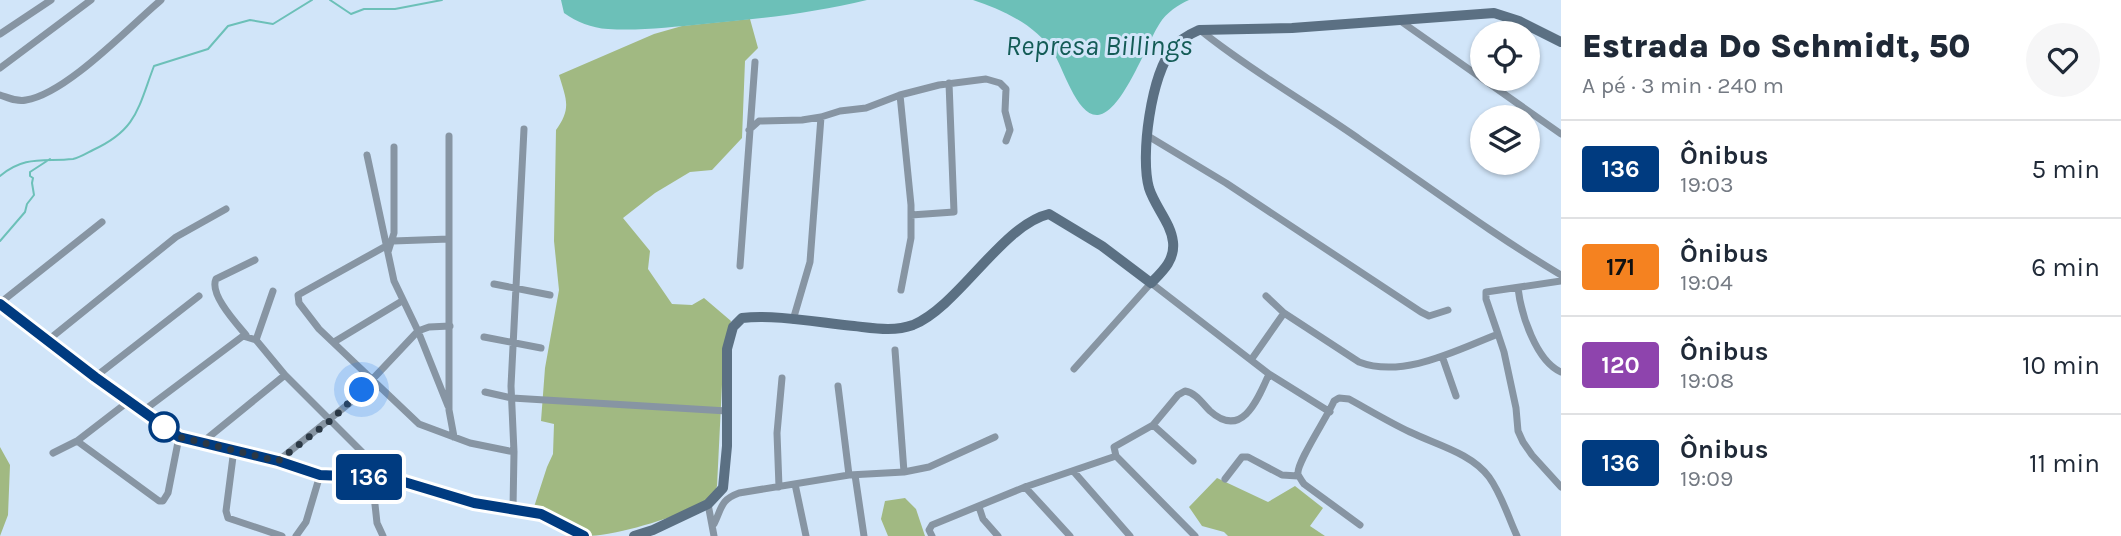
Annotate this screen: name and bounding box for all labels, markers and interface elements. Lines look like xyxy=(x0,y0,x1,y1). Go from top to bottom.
map controls xyxy=(1470,21,1540,175)
button: locate xyxy=(1470,21,1540,91)
button: heart xyxy=(2026,23,2100,97)
text: Estrada Do Schmidt, 50 xyxy=(1582,27,1971,65)
water label: Represa Billings xyxy=(1006,29,1192,62)
text: A pé · 3 min · 240 m xyxy=(1582,72,1784,99)
button: layers xyxy=(1470,105,1540,175)
text: Ônibus xyxy=(1680,140,1768,171)
text: 5 min xyxy=(2031,154,2100,185)
text: 136 xyxy=(1601,155,1640,183)
text: 19:03 xyxy=(1680,171,1733,198)
text: Ônibus xyxy=(1680,238,1768,269)
text: 6 min xyxy=(2031,252,2100,283)
text: 171 xyxy=(1606,253,1635,281)
text: 19:04 xyxy=(1680,269,1733,296)
text: Ônibus xyxy=(1680,336,1768,367)
text: 10 min xyxy=(2022,350,2100,381)
text: 120 xyxy=(1601,351,1640,379)
text: 19:08 xyxy=(1680,367,1734,394)
your location xyxy=(344,372,379,407)
unlabelled marker xyxy=(149,412,179,442)
text: Ônibus xyxy=(1680,434,1768,465)
text: 11 min xyxy=(2029,448,2100,479)
text: 136 xyxy=(1601,449,1640,477)
line badge: 136 xyxy=(329,454,409,500)
text: 136 xyxy=(350,463,388,491)
text: 19:09 xyxy=(1680,465,1733,492)

